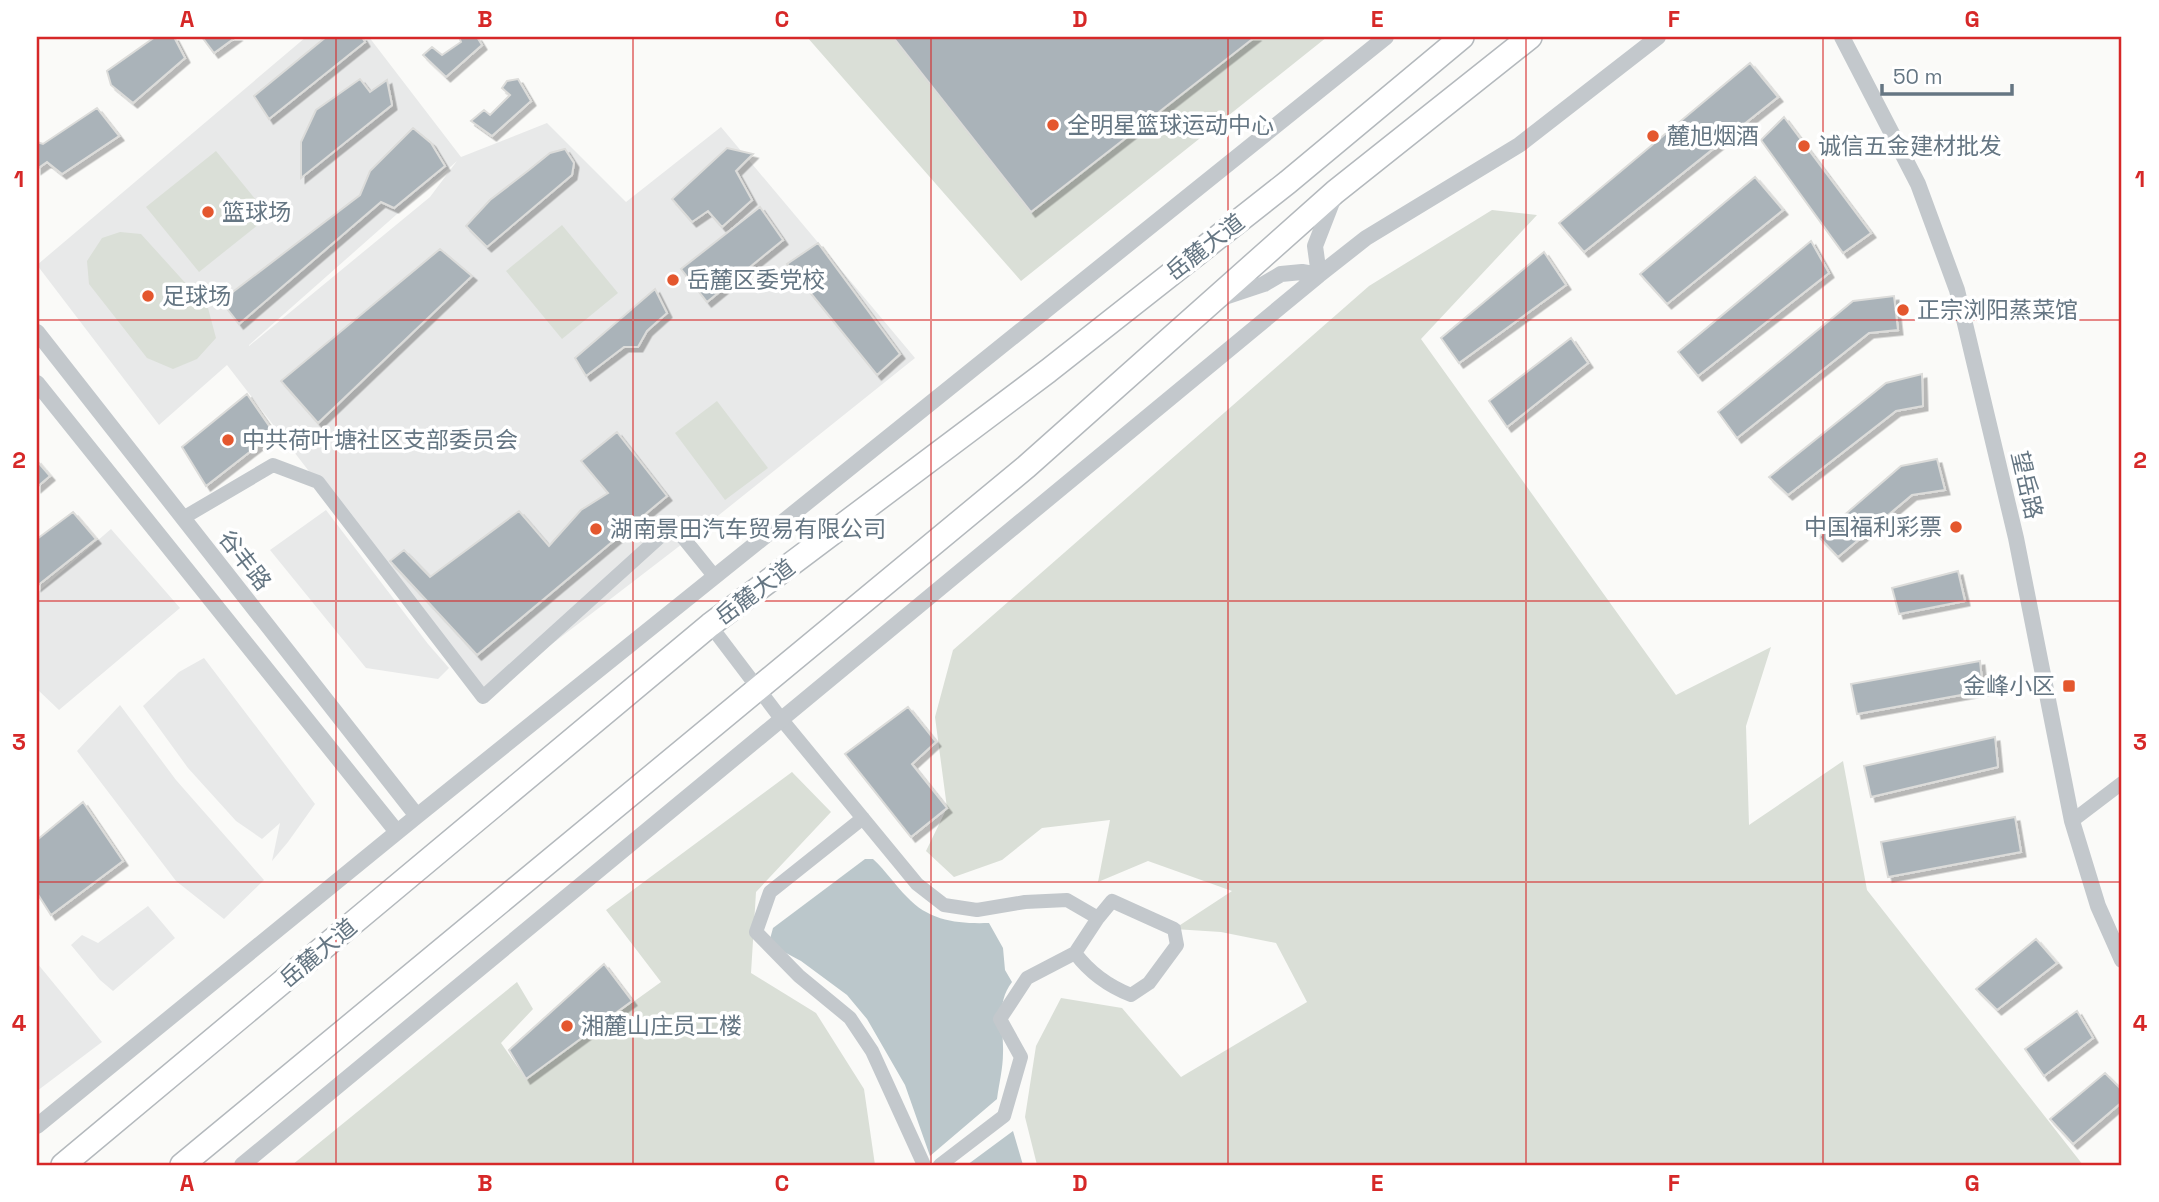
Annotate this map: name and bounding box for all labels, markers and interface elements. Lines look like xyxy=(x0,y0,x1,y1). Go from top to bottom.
text: A xyxy=(180,4,195,34)
text: B xyxy=(477,4,493,34)
text: C xyxy=(775,4,789,34)
text: D xyxy=(1072,4,1088,34)
text: E xyxy=(1371,4,1383,34)
text: F xyxy=(1668,4,1680,34)
text: G xyxy=(1964,4,1980,34)
scale bar xyxy=(1882,52,2012,96)
text: 50 m xyxy=(1893,63,1943,90)
place label: 全明星篮球运动中心 xyxy=(1067,110,1274,140)
marker: 全明星篮球运动中心 xyxy=(1045,117,1061,133)
place label: 麓旭烟酒 xyxy=(1667,121,1759,151)
marker: 麓旭烟酒 xyxy=(1645,128,1661,144)
place label: 诚信五金建材批发 xyxy=(1818,131,2002,161)
marker: 诚信五金建材批发 xyxy=(1796,138,1812,154)
text: 1 xyxy=(14,164,24,194)
text: 1 xyxy=(2135,164,2145,194)
place label: 篮球场 xyxy=(222,197,291,227)
marker: 篮球场 xyxy=(200,204,216,220)
street label: 岳麓大道 xyxy=(1160,207,1250,287)
place label: 岳麓区委党校 xyxy=(687,265,825,295)
marker: 岳麓区委党校 xyxy=(665,272,681,288)
place label: 足球场 xyxy=(162,281,231,311)
marker: 足球场 xyxy=(140,288,156,304)
place label: 正宗浏阳蒸菜馆 xyxy=(1917,295,2078,325)
marker: 正宗浏阳蒸菜馆 xyxy=(1895,302,1911,318)
place label: 中共荷叶塘社区支部委员会 xyxy=(242,425,518,455)
marker: 中共荷叶塘社区支部委员会 xyxy=(220,432,236,448)
text: 2 xyxy=(12,445,26,475)
text: 2 xyxy=(2133,445,2147,475)
street label: 望岳路 xyxy=(2005,448,2049,522)
place label: 中国福利彩票 xyxy=(1804,512,1942,542)
place label: 湖南景田汽车贸易有限公司 xyxy=(610,514,886,544)
marker: 中国福利彩票 xyxy=(1948,519,1964,535)
marker: 湖南景田汽车贸易有限公司 xyxy=(588,521,604,537)
street label: 谷丰路 xyxy=(212,524,278,596)
street label: 岳麓大道 xyxy=(709,552,801,632)
place label: 金峰小区 xyxy=(1963,671,2055,701)
marker: 金峰小区 xyxy=(2061,678,2077,694)
text: 3 xyxy=(12,727,26,757)
text: 3 xyxy=(2133,727,2147,757)
street label: 岳麓大道 xyxy=(273,912,363,994)
text: 4 xyxy=(12,1008,27,1038)
text: 4 xyxy=(2133,1008,2148,1038)
place label: 湘麓山庄员工楼 xyxy=(581,1011,742,1041)
marker: 湘麓山庄员工楼 xyxy=(559,1018,575,1034)
text: A xyxy=(180,1168,195,1198)
text: B xyxy=(477,1168,493,1198)
text: C xyxy=(775,1168,789,1198)
text: D xyxy=(1072,1168,1088,1198)
text: E xyxy=(1371,1168,1383,1198)
text: F xyxy=(1668,1168,1680,1198)
text: G xyxy=(1964,1168,1980,1198)

